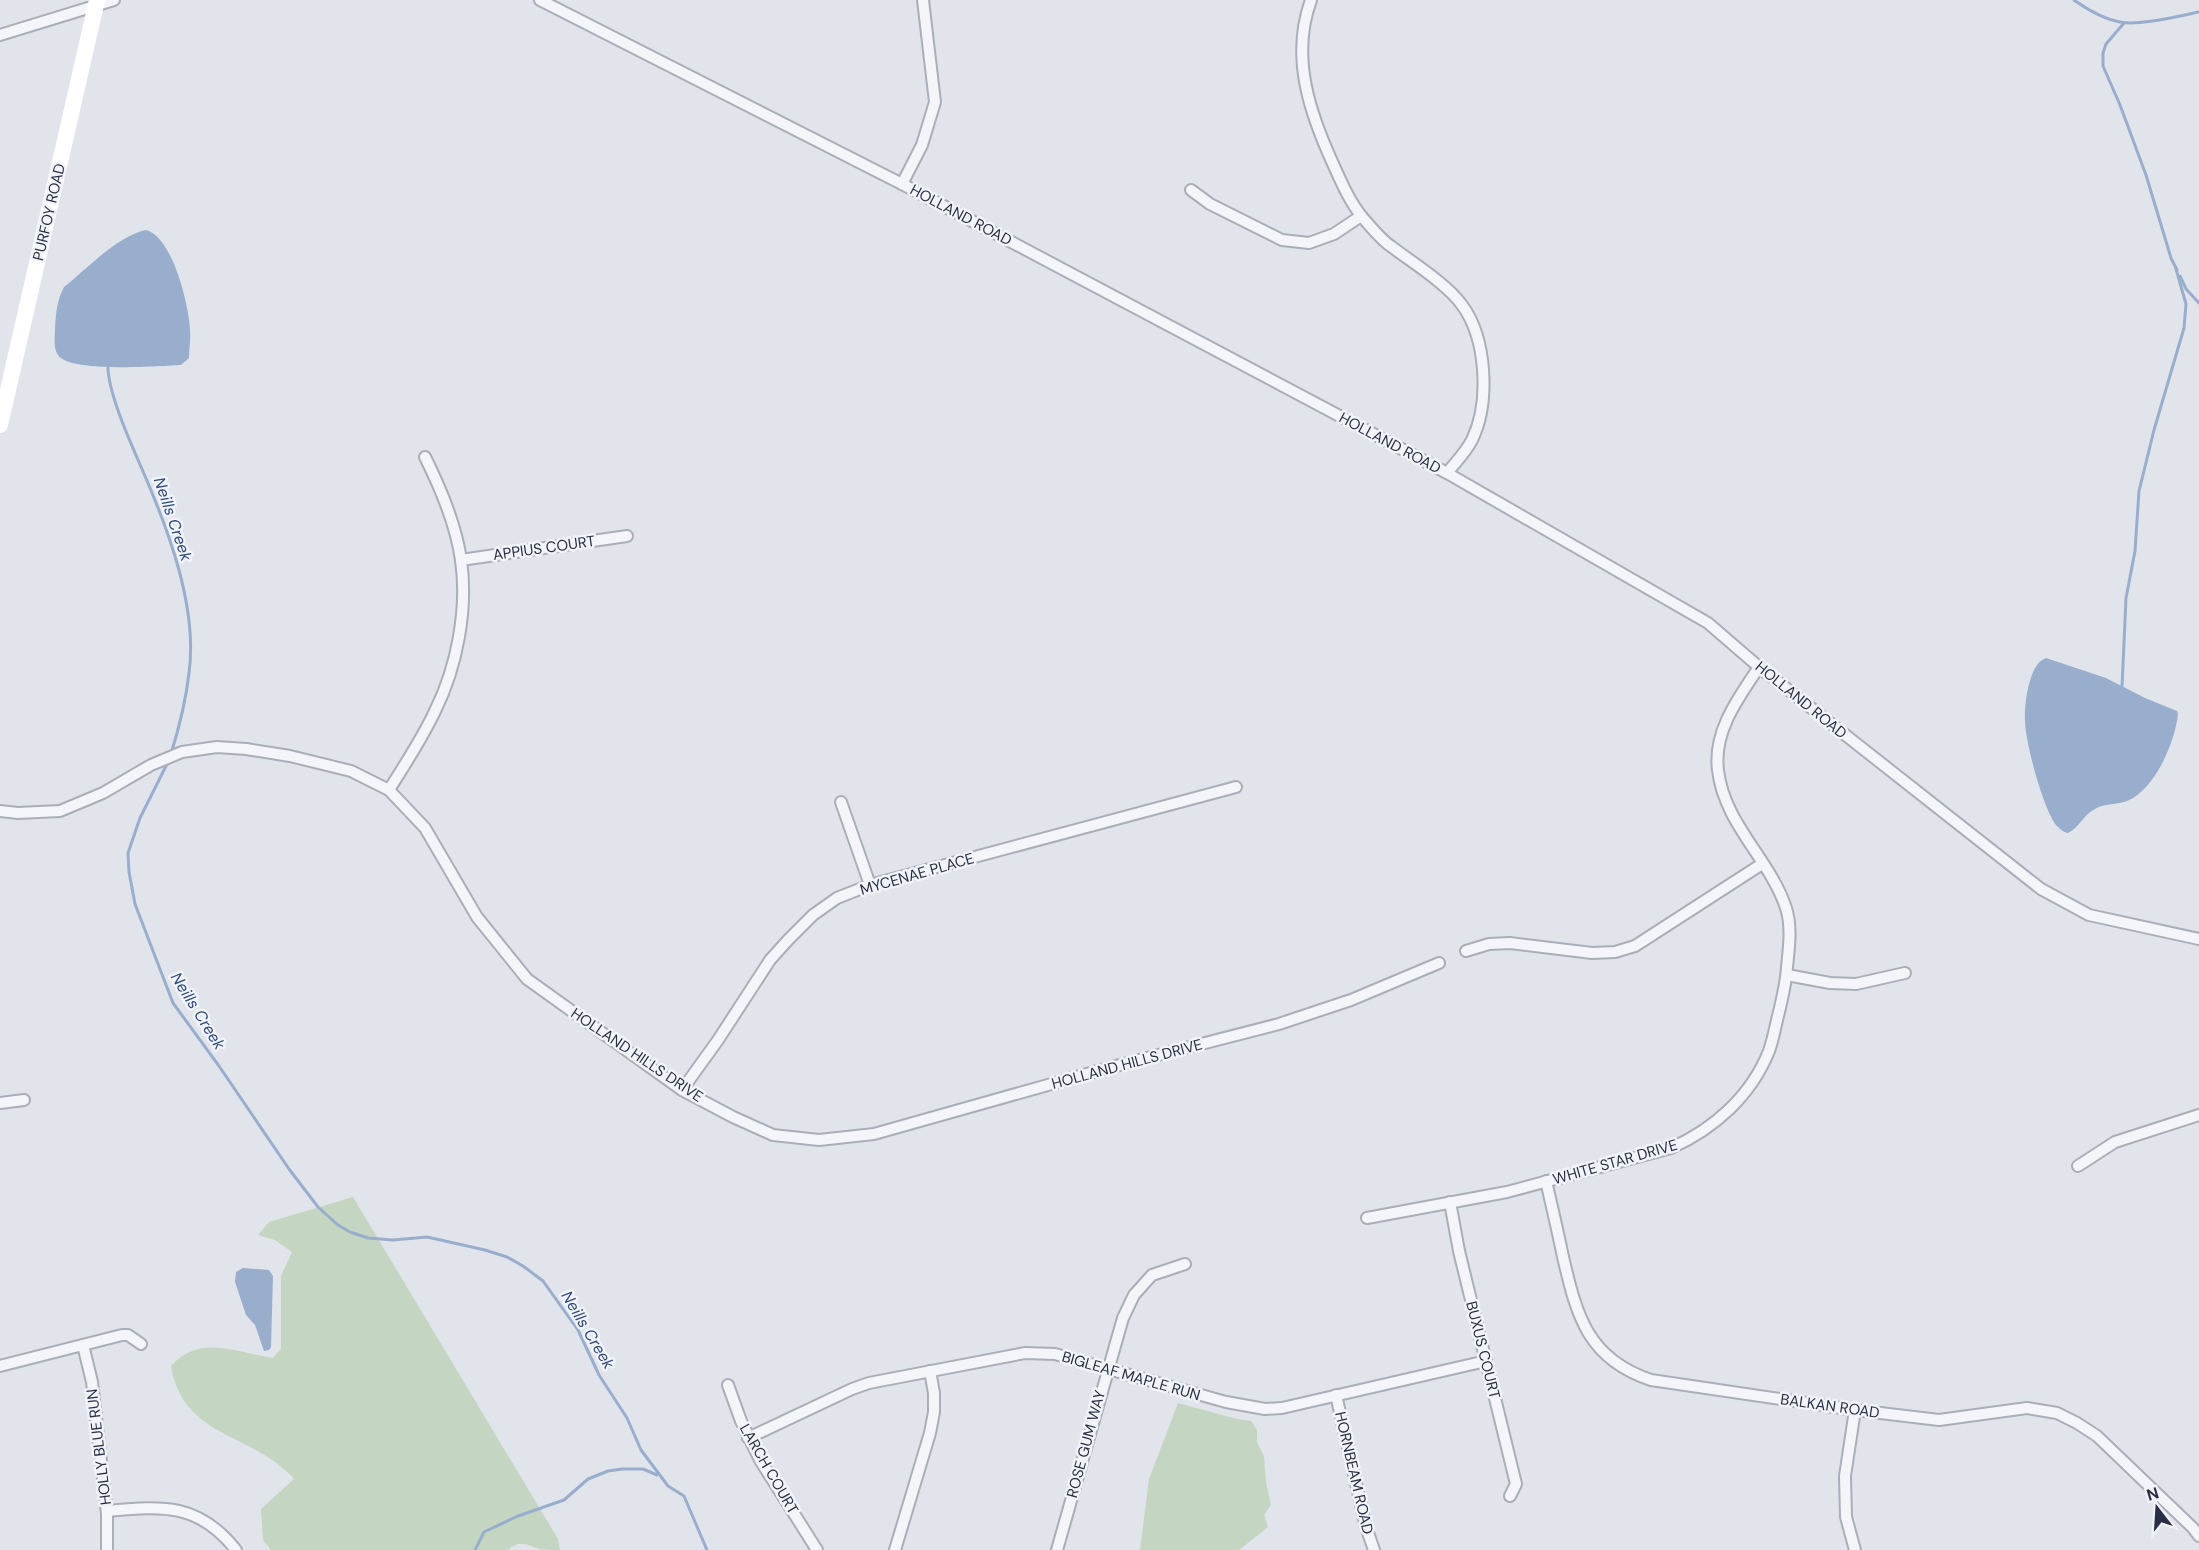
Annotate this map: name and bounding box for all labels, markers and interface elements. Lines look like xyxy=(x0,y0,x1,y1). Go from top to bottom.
street label: PURFOY ROAD xyxy=(28,161,70,263)
street label: HOLLAND ROAD xyxy=(907,180,1015,250)
street label: HOLLAND ROAD xyxy=(1336,408,1444,478)
water label: Neills Creek xyxy=(149,474,197,565)
street label: APPIUS COURT xyxy=(492,531,596,565)
street label: HOLLAND ROAD xyxy=(1751,657,1851,743)
street label: MYCENAE PLACE xyxy=(858,848,976,900)
water label: Neills Creek xyxy=(166,968,231,1054)
street label: HOLLAND HILLS DRIVE xyxy=(567,1003,707,1107)
street label: HOLLAND HILLS DRIVE xyxy=(1049,1034,1205,1094)
street label: WHITE STAR DRIVE xyxy=(1550,1135,1680,1189)
water label: Neills Creek xyxy=(556,1287,620,1374)
street label: BUXUS COURT xyxy=(1461,1299,1505,1401)
street label: BIGLEAF MAPLE RUN xyxy=(1059,1347,1203,1405)
street label: HOLLY BLUE RUN xyxy=(82,1388,116,1506)
street label: ROSE GUM WAY xyxy=(1062,1388,1110,1500)
street label: BALKAN ROAD xyxy=(1779,1389,1881,1423)
street label: HORNBEAM ROAD xyxy=(1330,1410,1378,1536)
street label: LARCH COURT xyxy=(735,1420,803,1518)
north arrow xyxy=(2127,1478,2187,1538)
text: N xyxy=(2144,1482,2161,1506)

